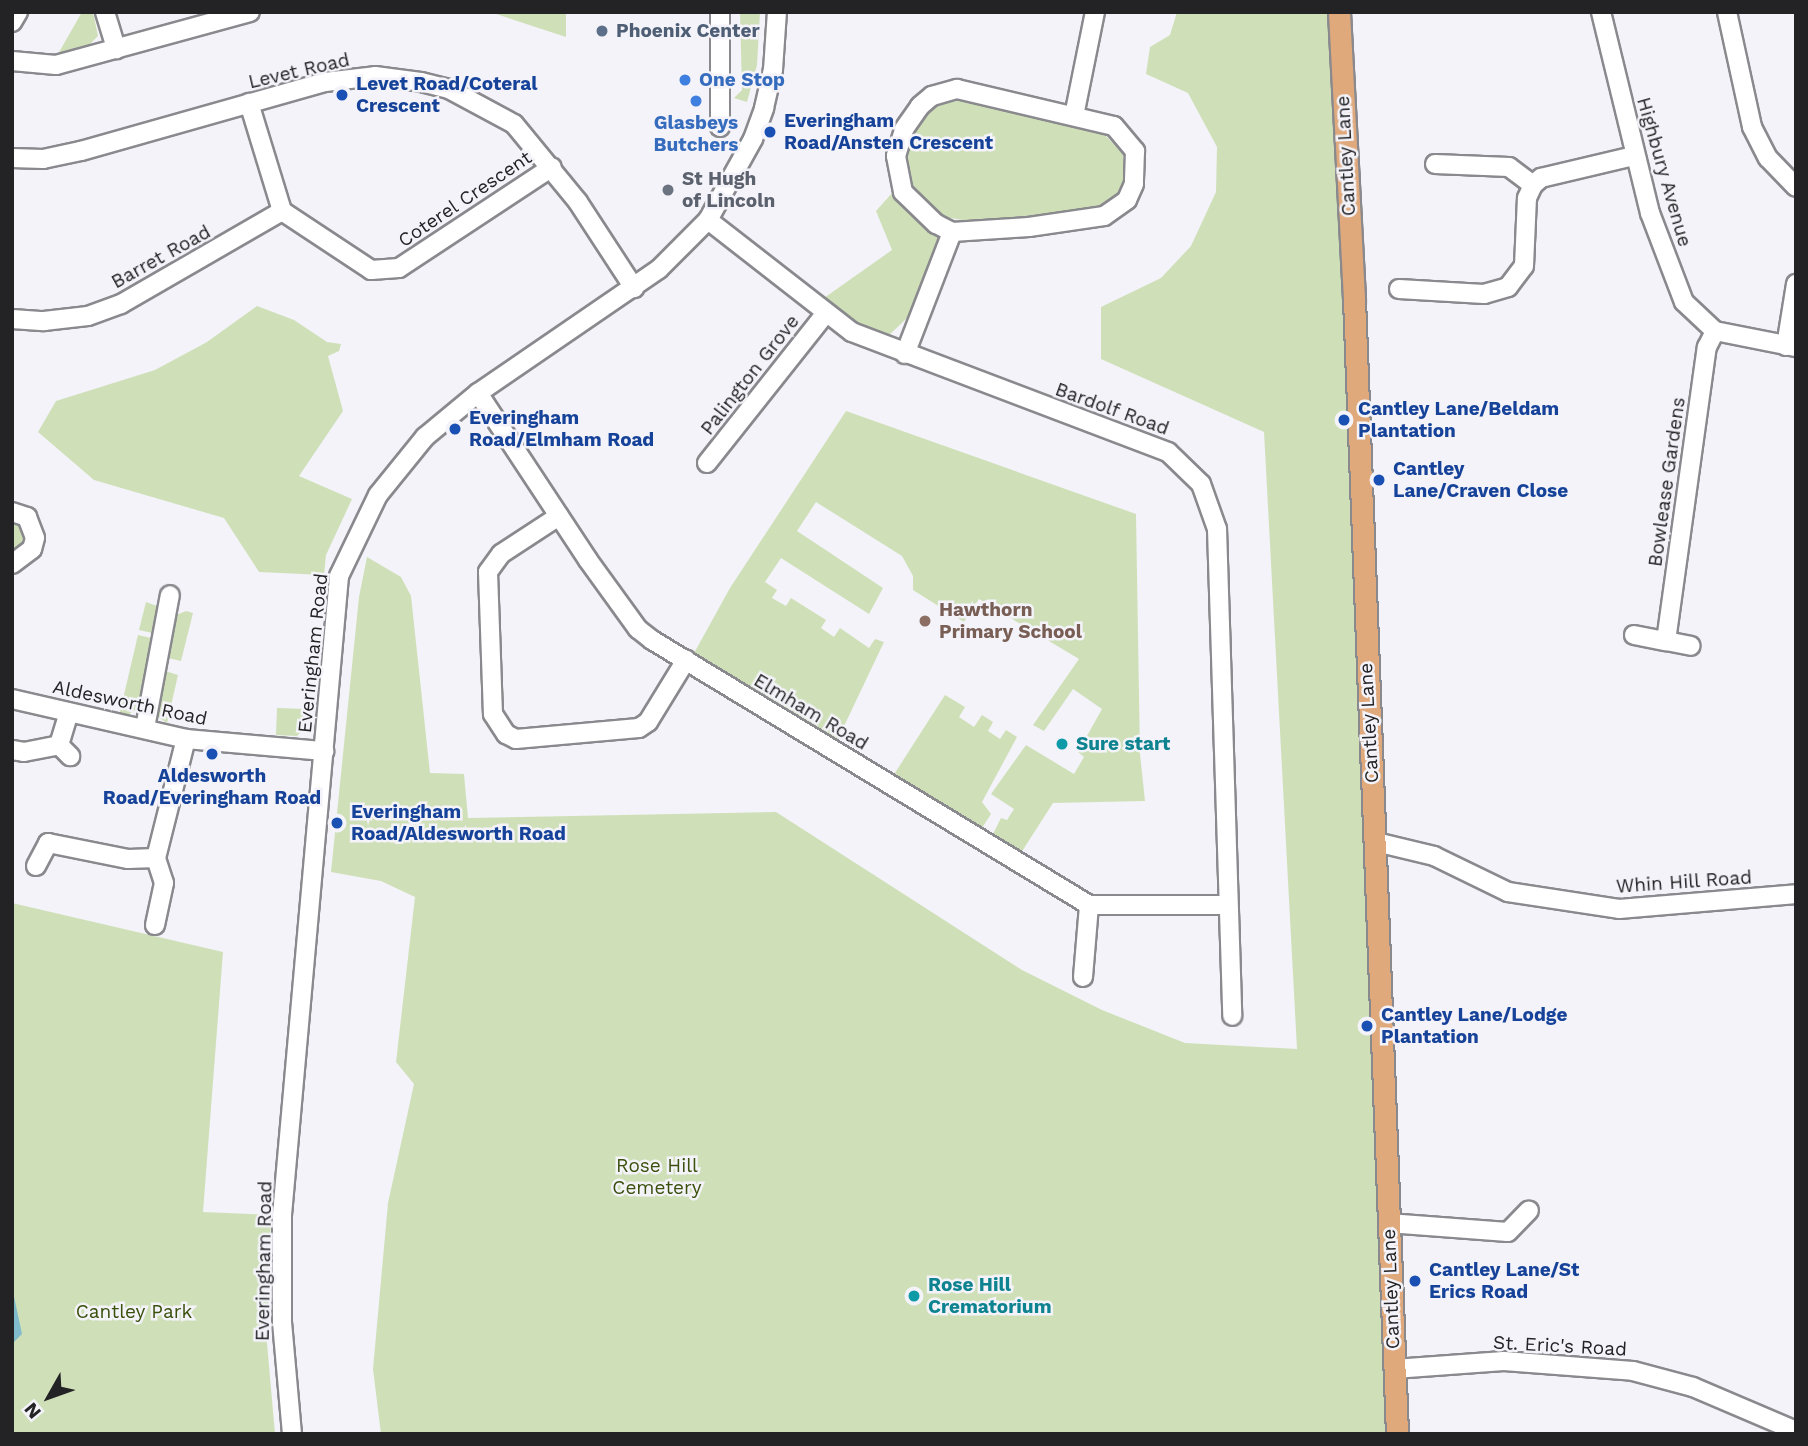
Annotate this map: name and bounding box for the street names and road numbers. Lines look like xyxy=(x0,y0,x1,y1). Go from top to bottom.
street label: Levet Road xyxy=(246,48,352,94)
street label: Highbury Avenue xyxy=(1632,94,1696,250)
street label: Cantley Lane xyxy=(1331,95,1361,217)
street label: Coterel Crescent xyxy=(394,146,536,252)
street label: Barret Road xyxy=(107,220,215,294)
street label: Palington Grove xyxy=(696,310,804,440)
street label: Bardolf Road xyxy=(1052,378,1172,440)
street label: Bowlease Gardens xyxy=(1644,396,1690,568)
street label: Everingham Road xyxy=(293,572,333,734)
street label: Cantley Lane xyxy=(1354,662,1384,784)
street label: Elmham Road xyxy=(750,669,872,755)
street label: Aldesworth Road xyxy=(51,675,209,731)
street label: Whin Hill Road xyxy=(1615,866,1753,898)
street label: Everingham Road xyxy=(251,1181,277,1341)
street label: Cantley Lane xyxy=(1377,1228,1405,1350)
street label: St. Eric's Road xyxy=(1492,1331,1628,1361)

